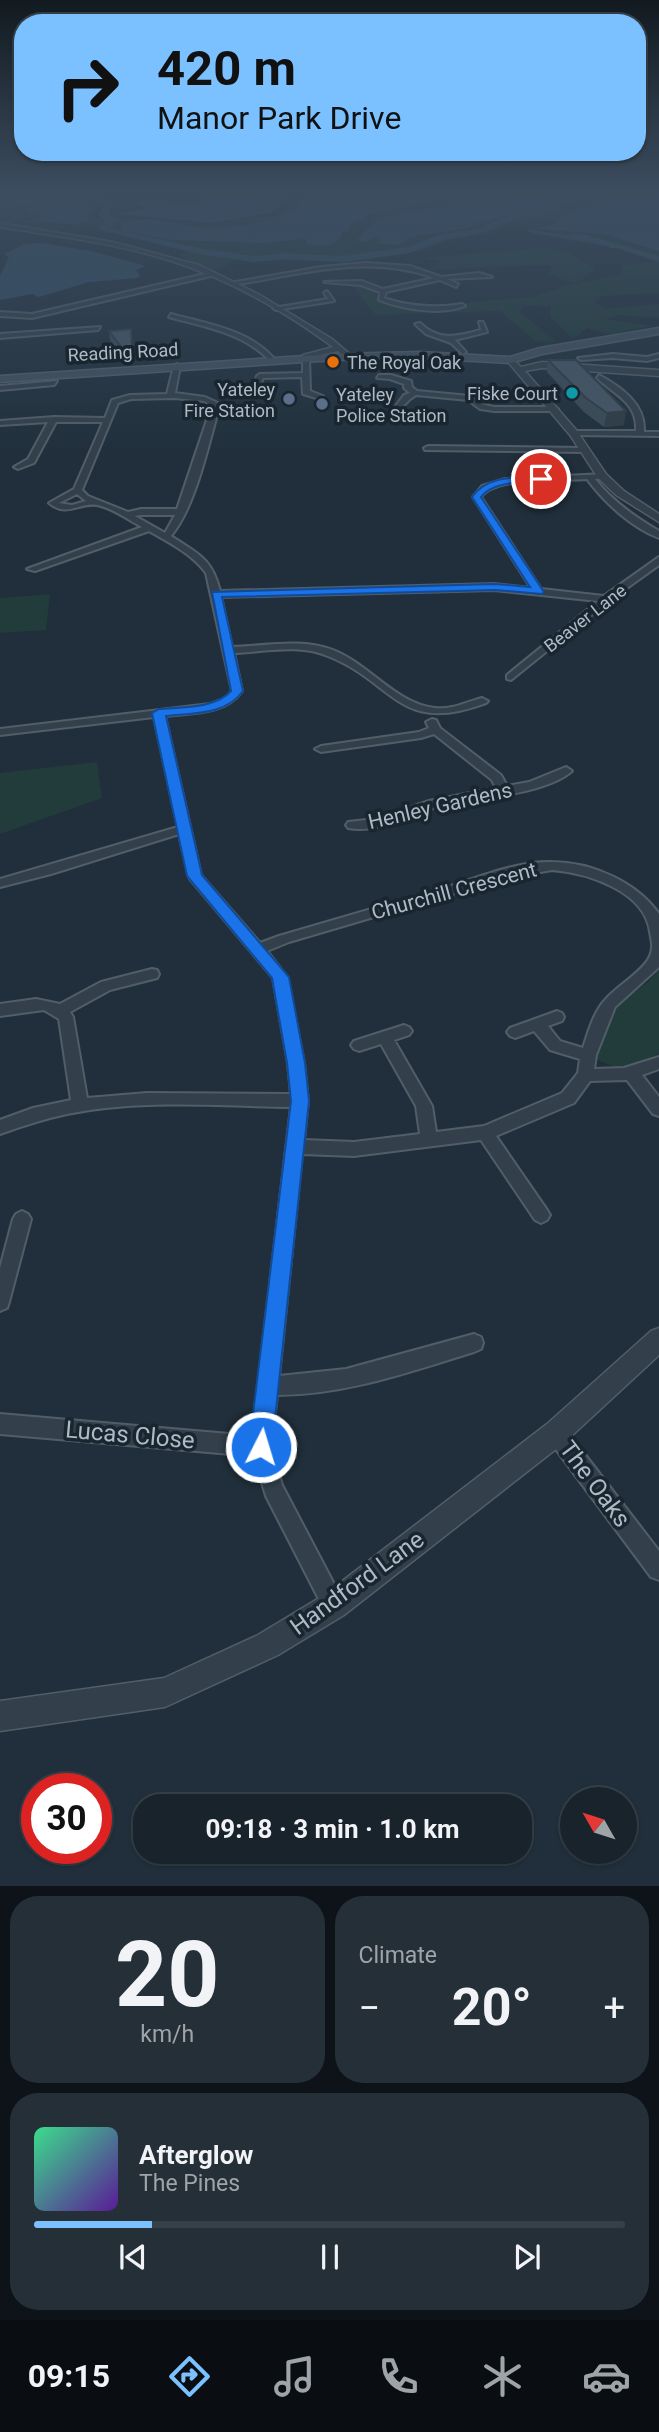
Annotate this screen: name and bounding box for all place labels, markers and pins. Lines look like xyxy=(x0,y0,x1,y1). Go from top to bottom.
place label: The Royal Oak xyxy=(347,352,462,373)
marker: The Royal Oak xyxy=(325,354,341,370)
place label: Yateley Fire Station xyxy=(184,379,275,421)
place label: Fiske Court xyxy=(467,383,558,404)
place label: Yateley Police Station xyxy=(336,384,447,426)
marker: Fiske Court xyxy=(564,385,580,401)
marker: Yateley Fire Station xyxy=(281,391,297,407)
marker: Yateley Police Station xyxy=(314,396,330,412)
pin xyxy=(511,449,571,509)

